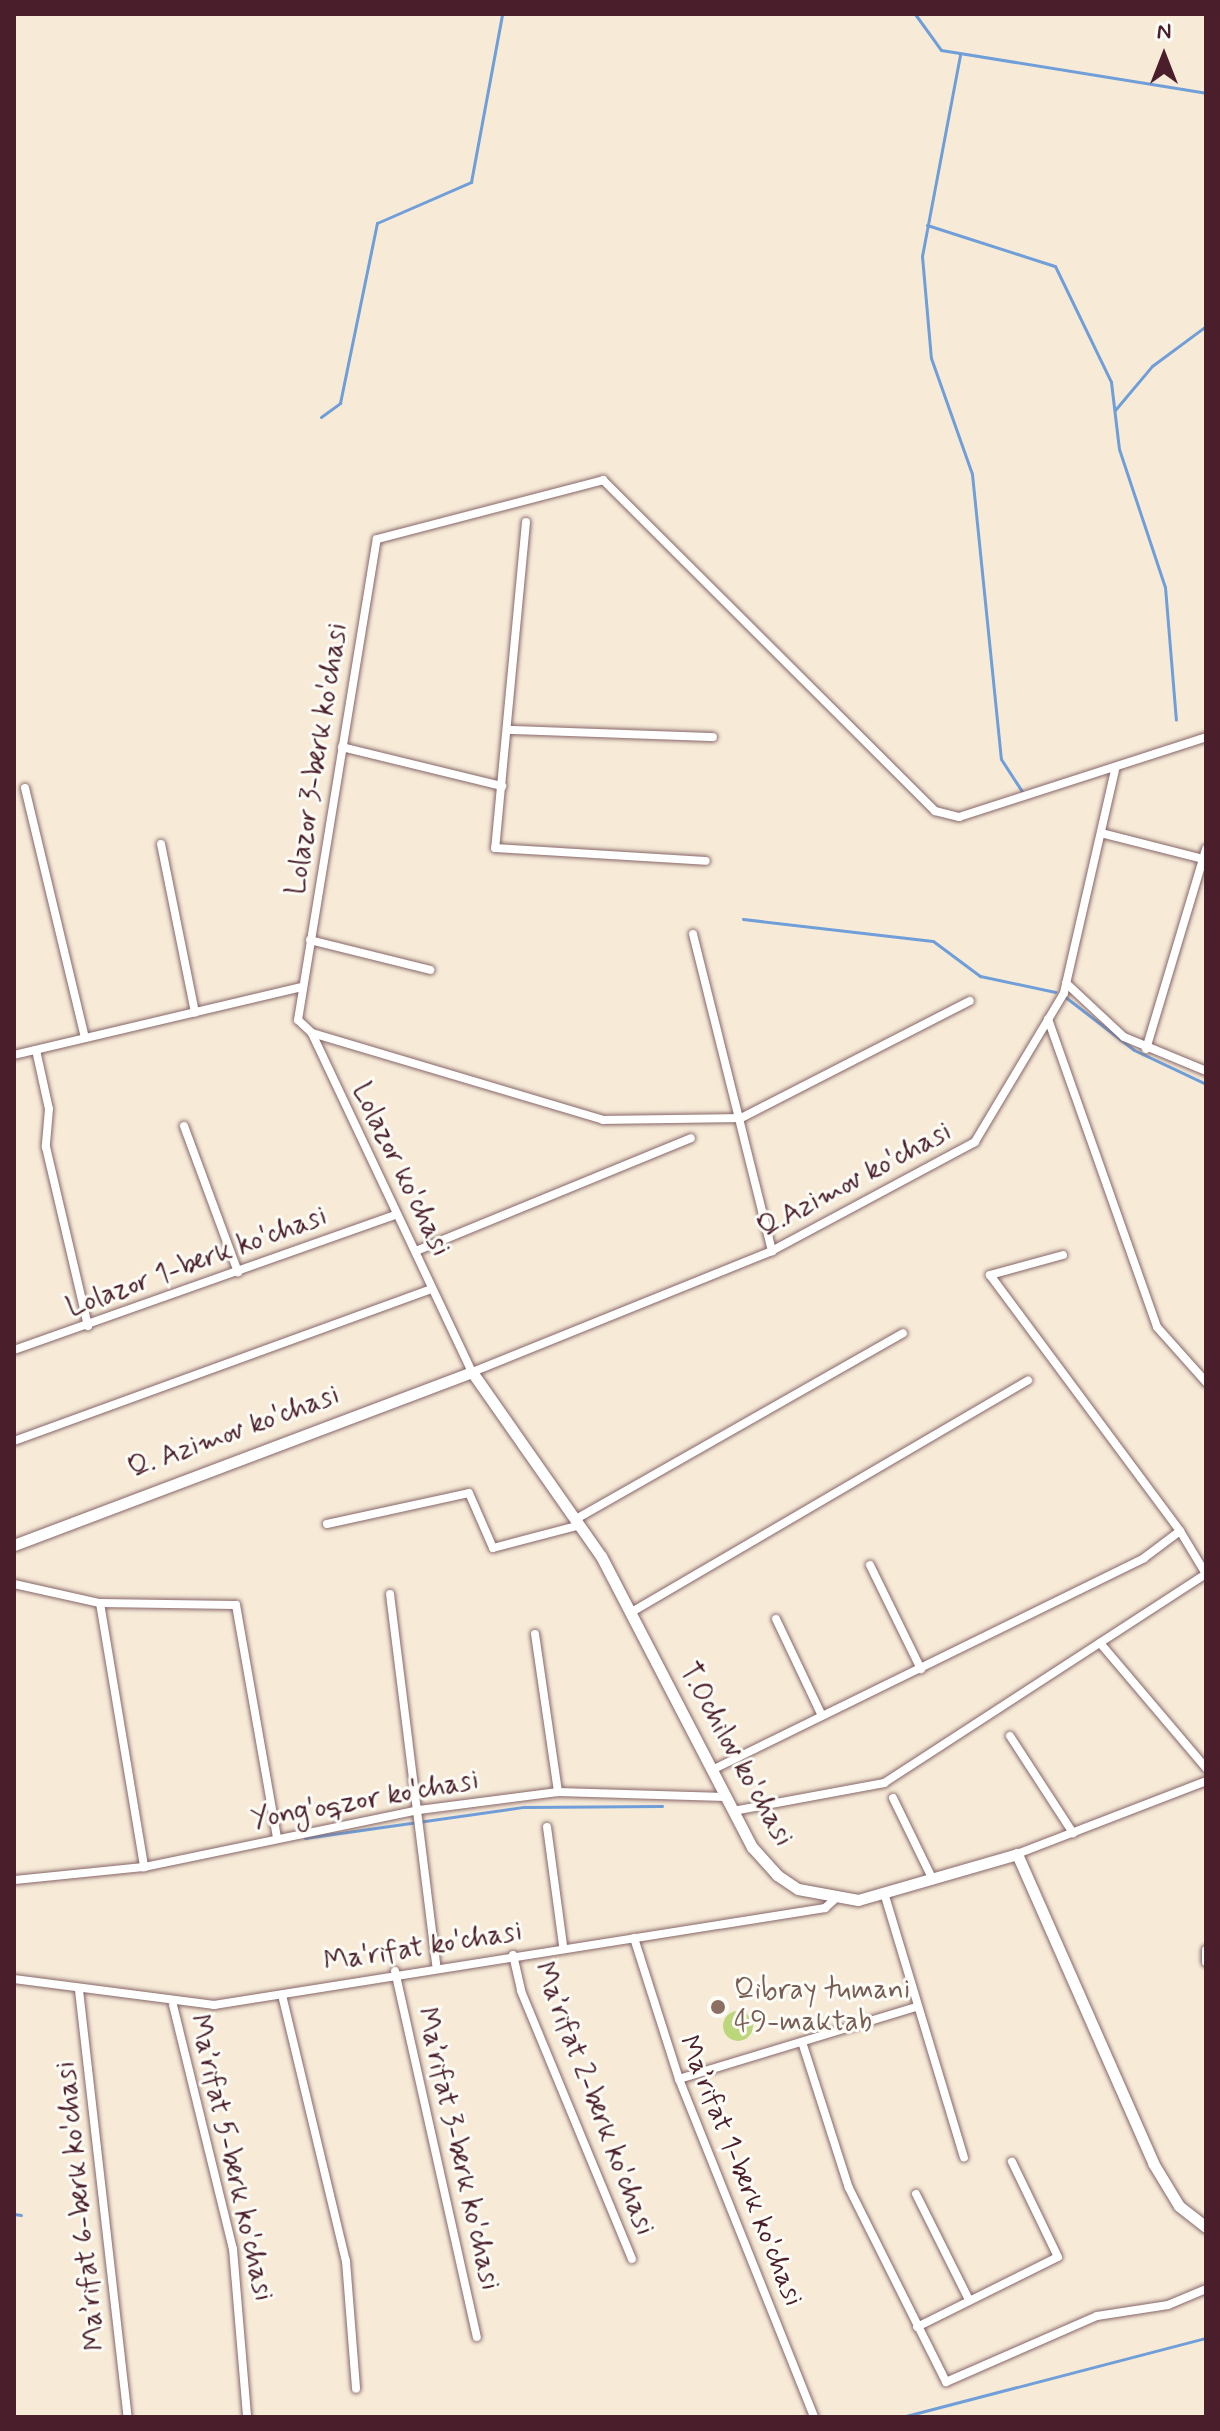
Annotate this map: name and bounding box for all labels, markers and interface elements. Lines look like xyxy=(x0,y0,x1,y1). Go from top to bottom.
north arrow xyxy=(1124,16,1204,96)
text: N xyxy=(1157,18,1171,46)
street label: Lolazor 3-berk ko'chasi xyxy=(280,621,356,897)
street label: Lolazor ko'chasi xyxy=(344,1078,456,1262)
street label: Q.Azimov ko'chasi xyxy=(752,1116,958,1246)
street label: Lolazor 1-berk ko'chasi xyxy=(62,1200,332,1326)
street label: Q. Azimov ko'chasi xyxy=(124,1379,344,1487)
street label: T.Ochilov ko'chasi xyxy=(671,1657,799,1853)
street label: Yong'oqzor ko'chasi xyxy=(248,1764,482,1838)
street label: Ma'rifat ko'chasi xyxy=(321,1916,525,1980)
street label: Ma’rifat 2-berk ko'chasi xyxy=(525,1958,661,2240)
place label: Qibray tumani 49-maktab xyxy=(734,1974,910,2040)
marker: Qibray tumani 49-maktab xyxy=(709,1998,727,2016)
street label: Ma’rifat 3-berk ko'chasi xyxy=(408,2004,506,2294)
street label: Ma’rifat 5-berk ko'chasi xyxy=(181,2011,279,2305)
street label: Ma’rifat 1-berk ko'chasi xyxy=(670,2031,810,2311)
street label: Ma’rifat 6-berk ko'chasi xyxy=(50,2060,114,2352)

